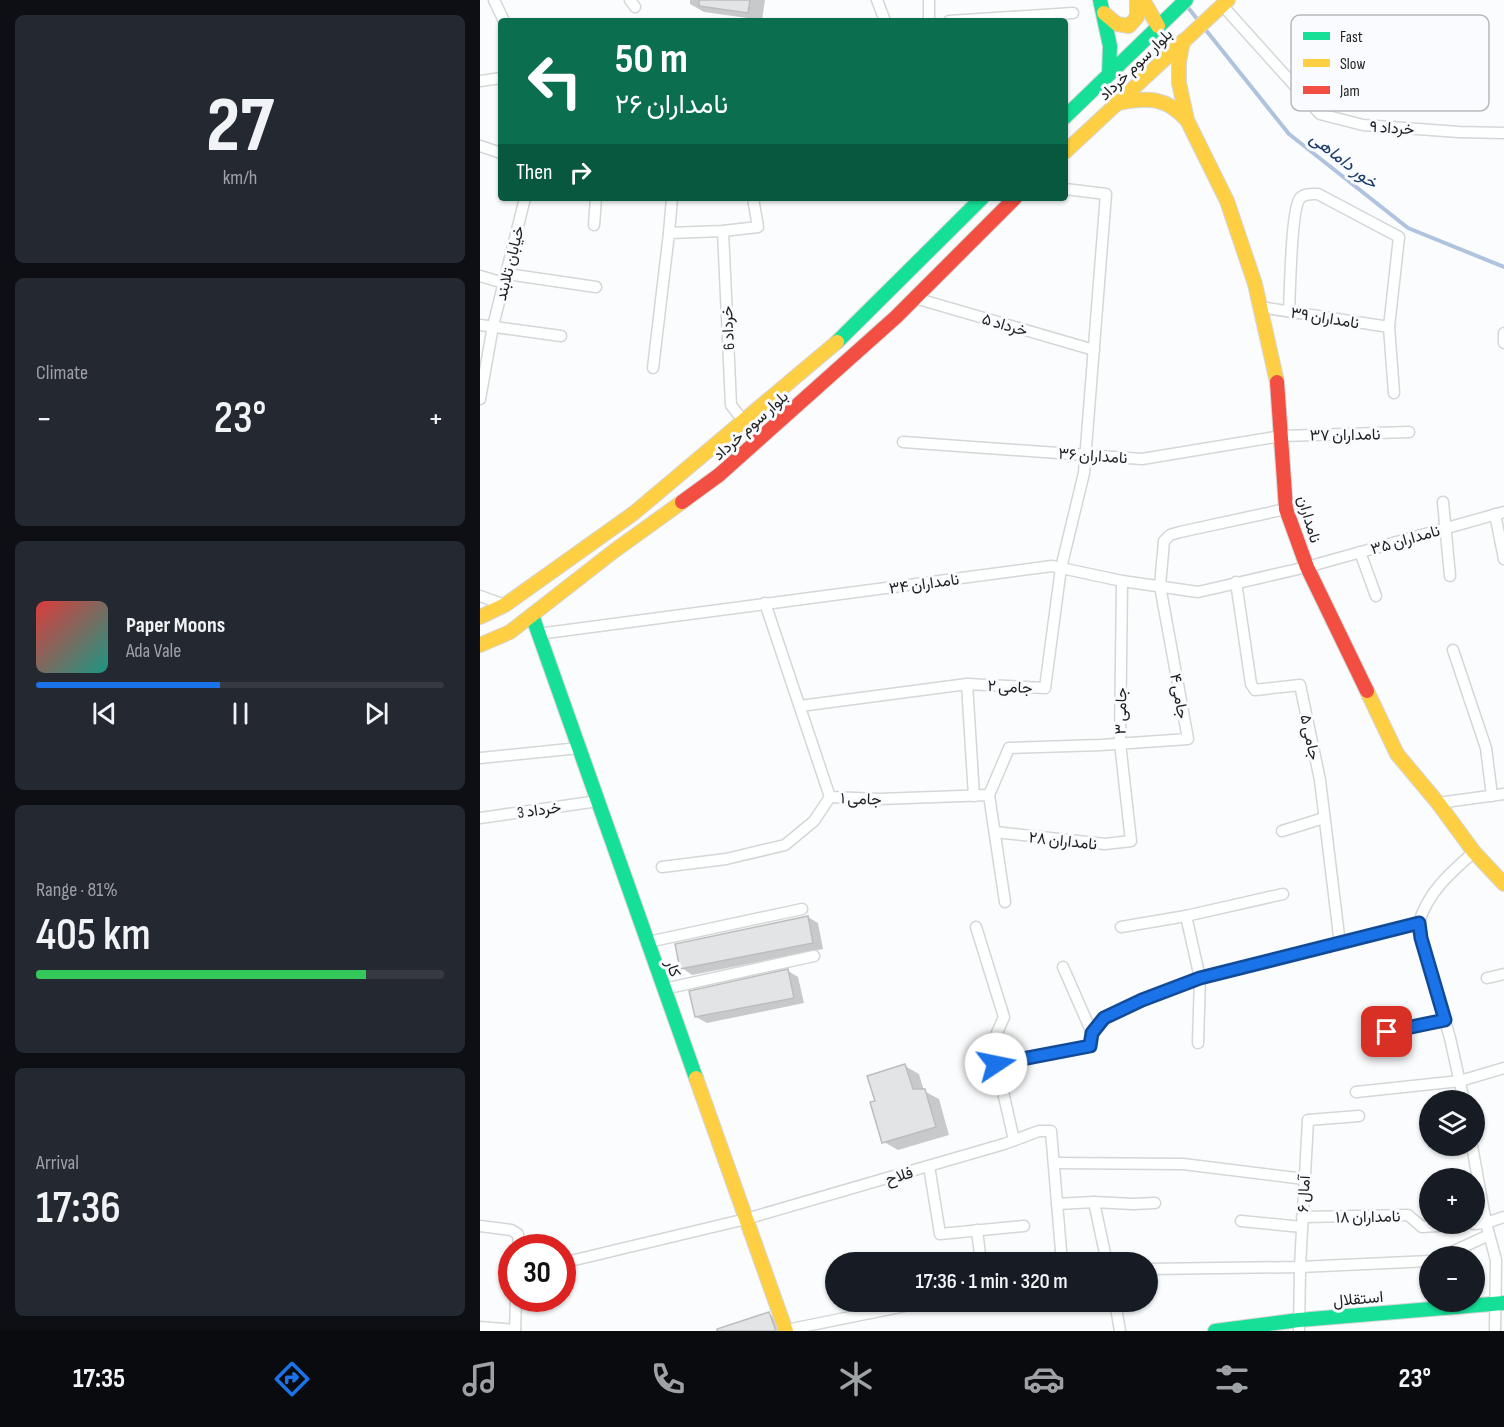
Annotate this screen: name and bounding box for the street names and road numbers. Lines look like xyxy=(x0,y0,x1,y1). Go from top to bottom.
street label: بلوار سوم خرداد xyxy=(1095,25,1177,105)
street label: خرداد ۹ xyxy=(1369,117,1415,140)
street label: خیابان تلابند xyxy=(492,224,529,303)
street label: نامداران ۳۹ xyxy=(1289,304,1360,333)
street label: خرداد 6 xyxy=(718,305,739,351)
street label: خرداد ۵ xyxy=(980,310,1030,341)
street label: بلوار سوم خرداد xyxy=(709,387,793,465)
street label: نامداران ۳۷ xyxy=(1309,425,1381,446)
street label: نامداران ۳۶ xyxy=(1058,445,1128,468)
street label: نامداران xyxy=(1293,494,1324,545)
street label: نامداران ۳۵ xyxy=(1369,522,1442,559)
street label: نامداران ۳۴ xyxy=(888,570,961,599)
street label: جامی ۴ xyxy=(1165,672,1192,721)
street label: جامی ۲ xyxy=(987,677,1033,698)
street label: جامی ۳ xyxy=(1112,687,1131,735)
street label: جامی ۵ xyxy=(1295,713,1324,762)
street label: جامی ۱ xyxy=(840,789,882,810)
street label: خرداد 3 xyxy=(516,798,563,823)
street label: نامداران ۲۸ xyxy=(1028,828,1098,855)
street label: کار xyxy=(661,957,684,980)
street label: فلاح xyxy=(884,1163,916,1190)
street label: آمال ۶ xyxy=(1294,1174,1315,1213)
street label: نامداران ۱۸ xyxy=(1335,1207,1401,1228)
street label: استقلال xyxy=(1332,1288,1384,1311)

